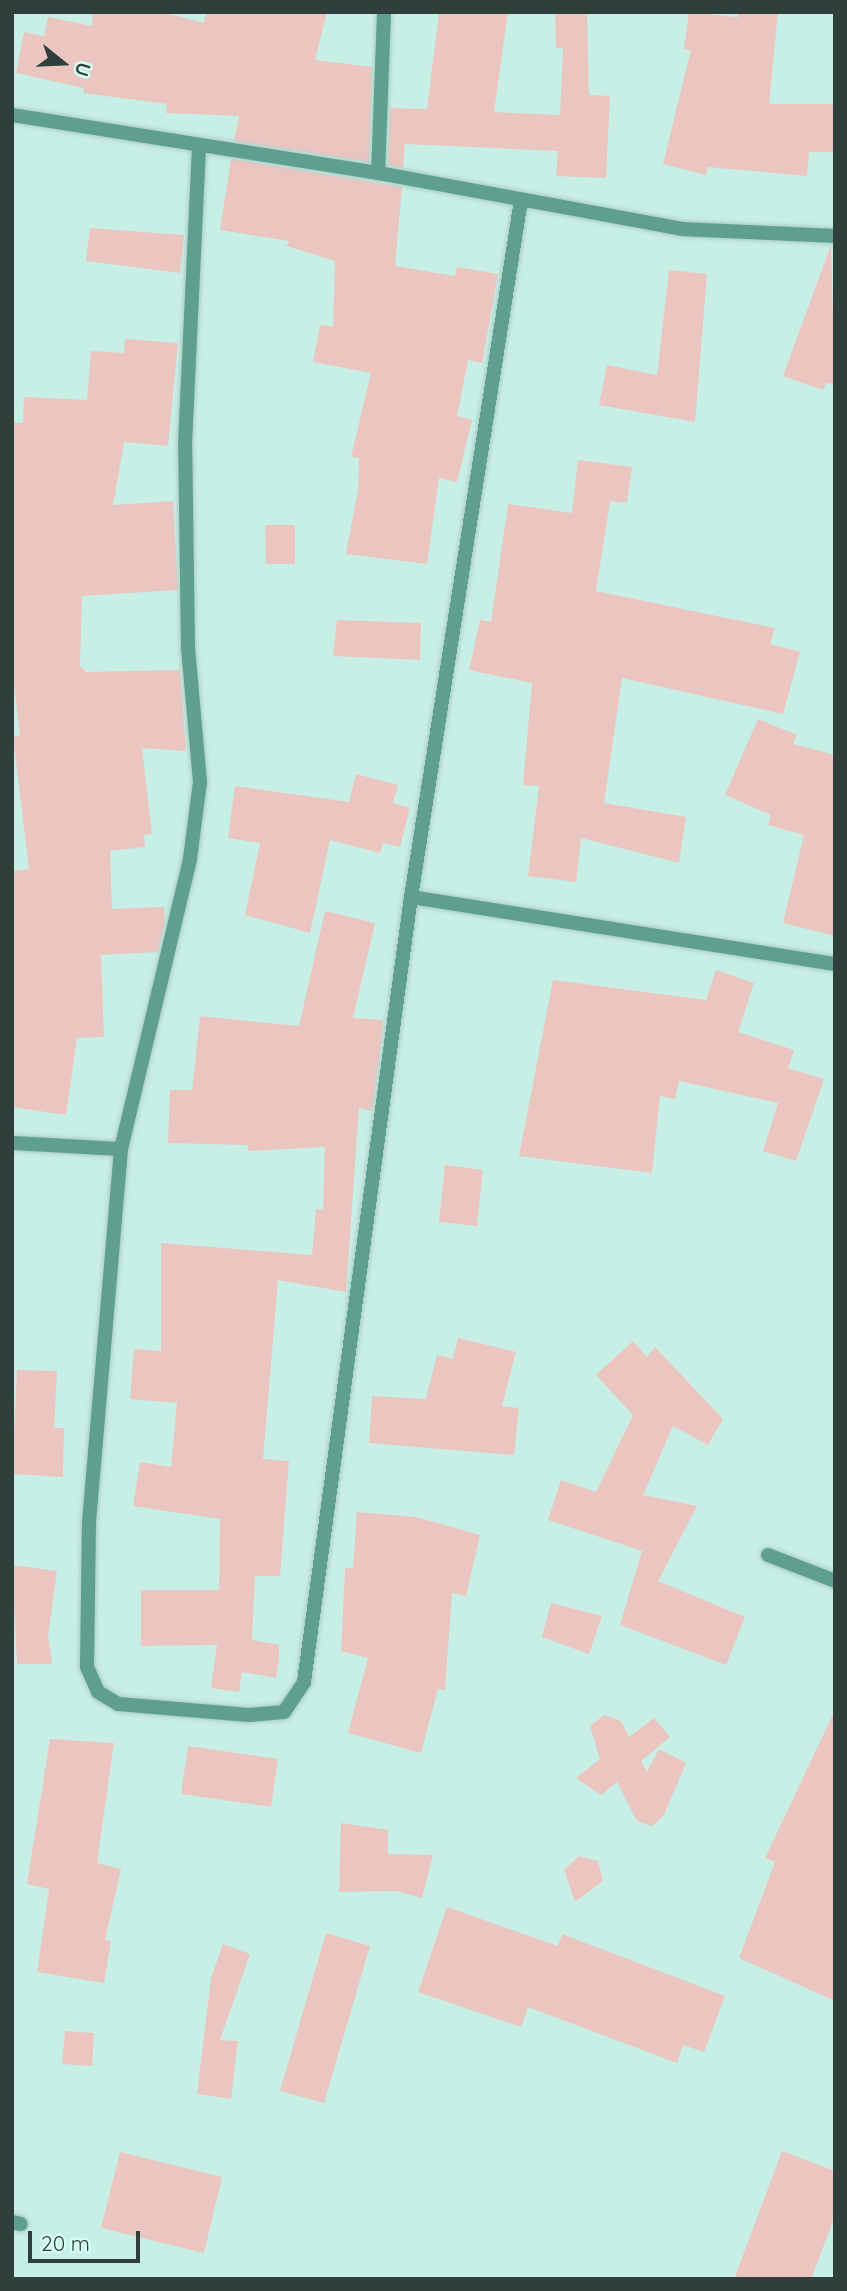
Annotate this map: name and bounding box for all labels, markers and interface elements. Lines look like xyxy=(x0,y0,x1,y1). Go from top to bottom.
north arrow xyxy=(28,28,98,98)
text: U xyxy=(69,59,96,80)
scale bar xyxy=(32,2218,144,2262)
text: 20 m xyxy=(41,2230,90,2256)

